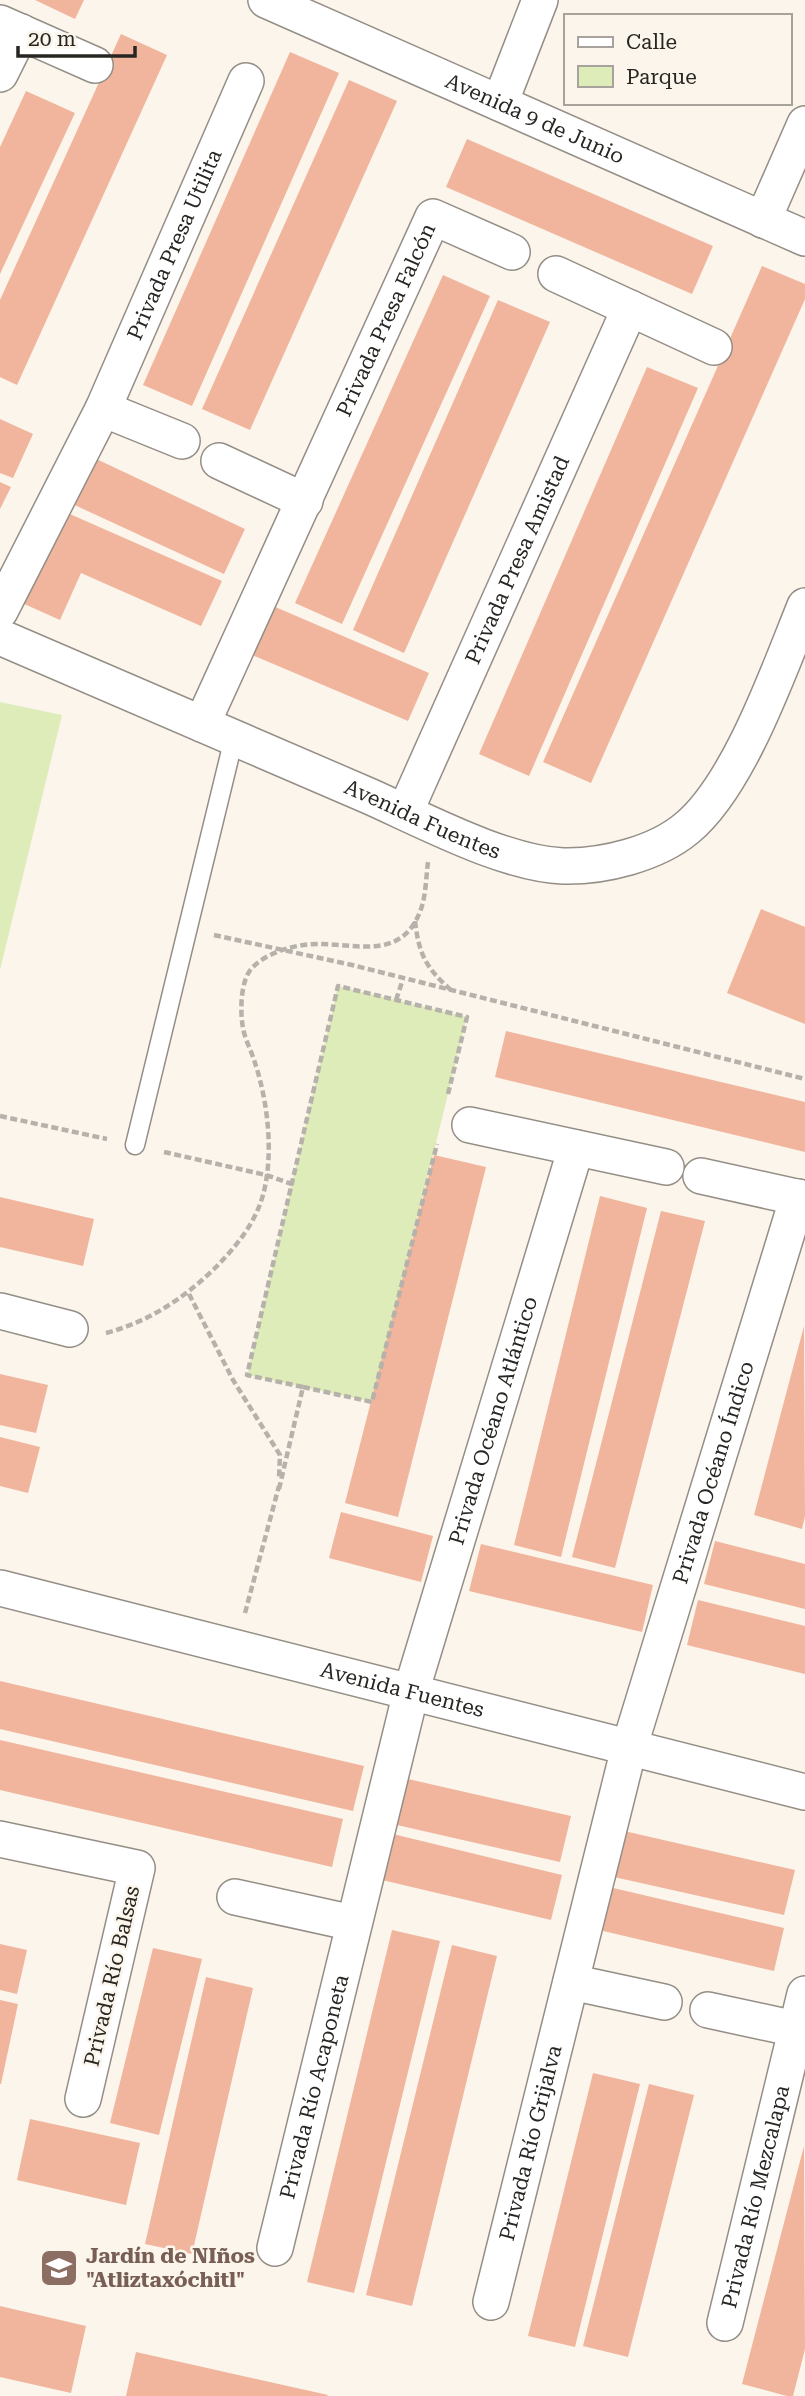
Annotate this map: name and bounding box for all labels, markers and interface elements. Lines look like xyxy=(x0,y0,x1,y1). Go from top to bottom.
scale bar xyxy=(18,14,135,58)
legend xyxy=(564,14,791,105)
text: 20 m xyxy=(28,27,76,51)
text: Calle xyxy=(626,30,677,54)
text: Parque xyxy=(626,65,697,89)
street label: Avenida 9 de Junio xyxy=(442,69,628,169)
street label: Privada Presa Utilita xyxy=(123,145,227,344)
street label: Privada Presa Falcón xyxy=(332,219,441,420)
street label: Privada Presa Amistad xyxy=(461,452,575,668)
street label: Avenida Fuentes xyxy=(341,775,503,864)
street label: Privada Océano Atlántico xyxy=(444,1294,542,1548)
street label: Privada Océano Índico xyxy=(668,1358,759,1587)
street label: Avenida Fuentes xyxy=(318,1658,487,1722)
street label: Privada Río Balsas xyxy=(80,1883,144,2069)
street label: Privada Río Acaponeta xyxy=(275,1971,354,2201)
street label: Privada Río Grijalva xyxy=(495,2042,567,2243)
street label: Privada Río Mezcalapa xyxy=(717,2082,795,2311)
place label: Jardín de NIños "Atliztaxóchitl" xyxy=(86,2244,255,2292)
school or university icon: Jardín de NIños "Atliztaxóchitl" xyxy=(38,2247,80,2289)

